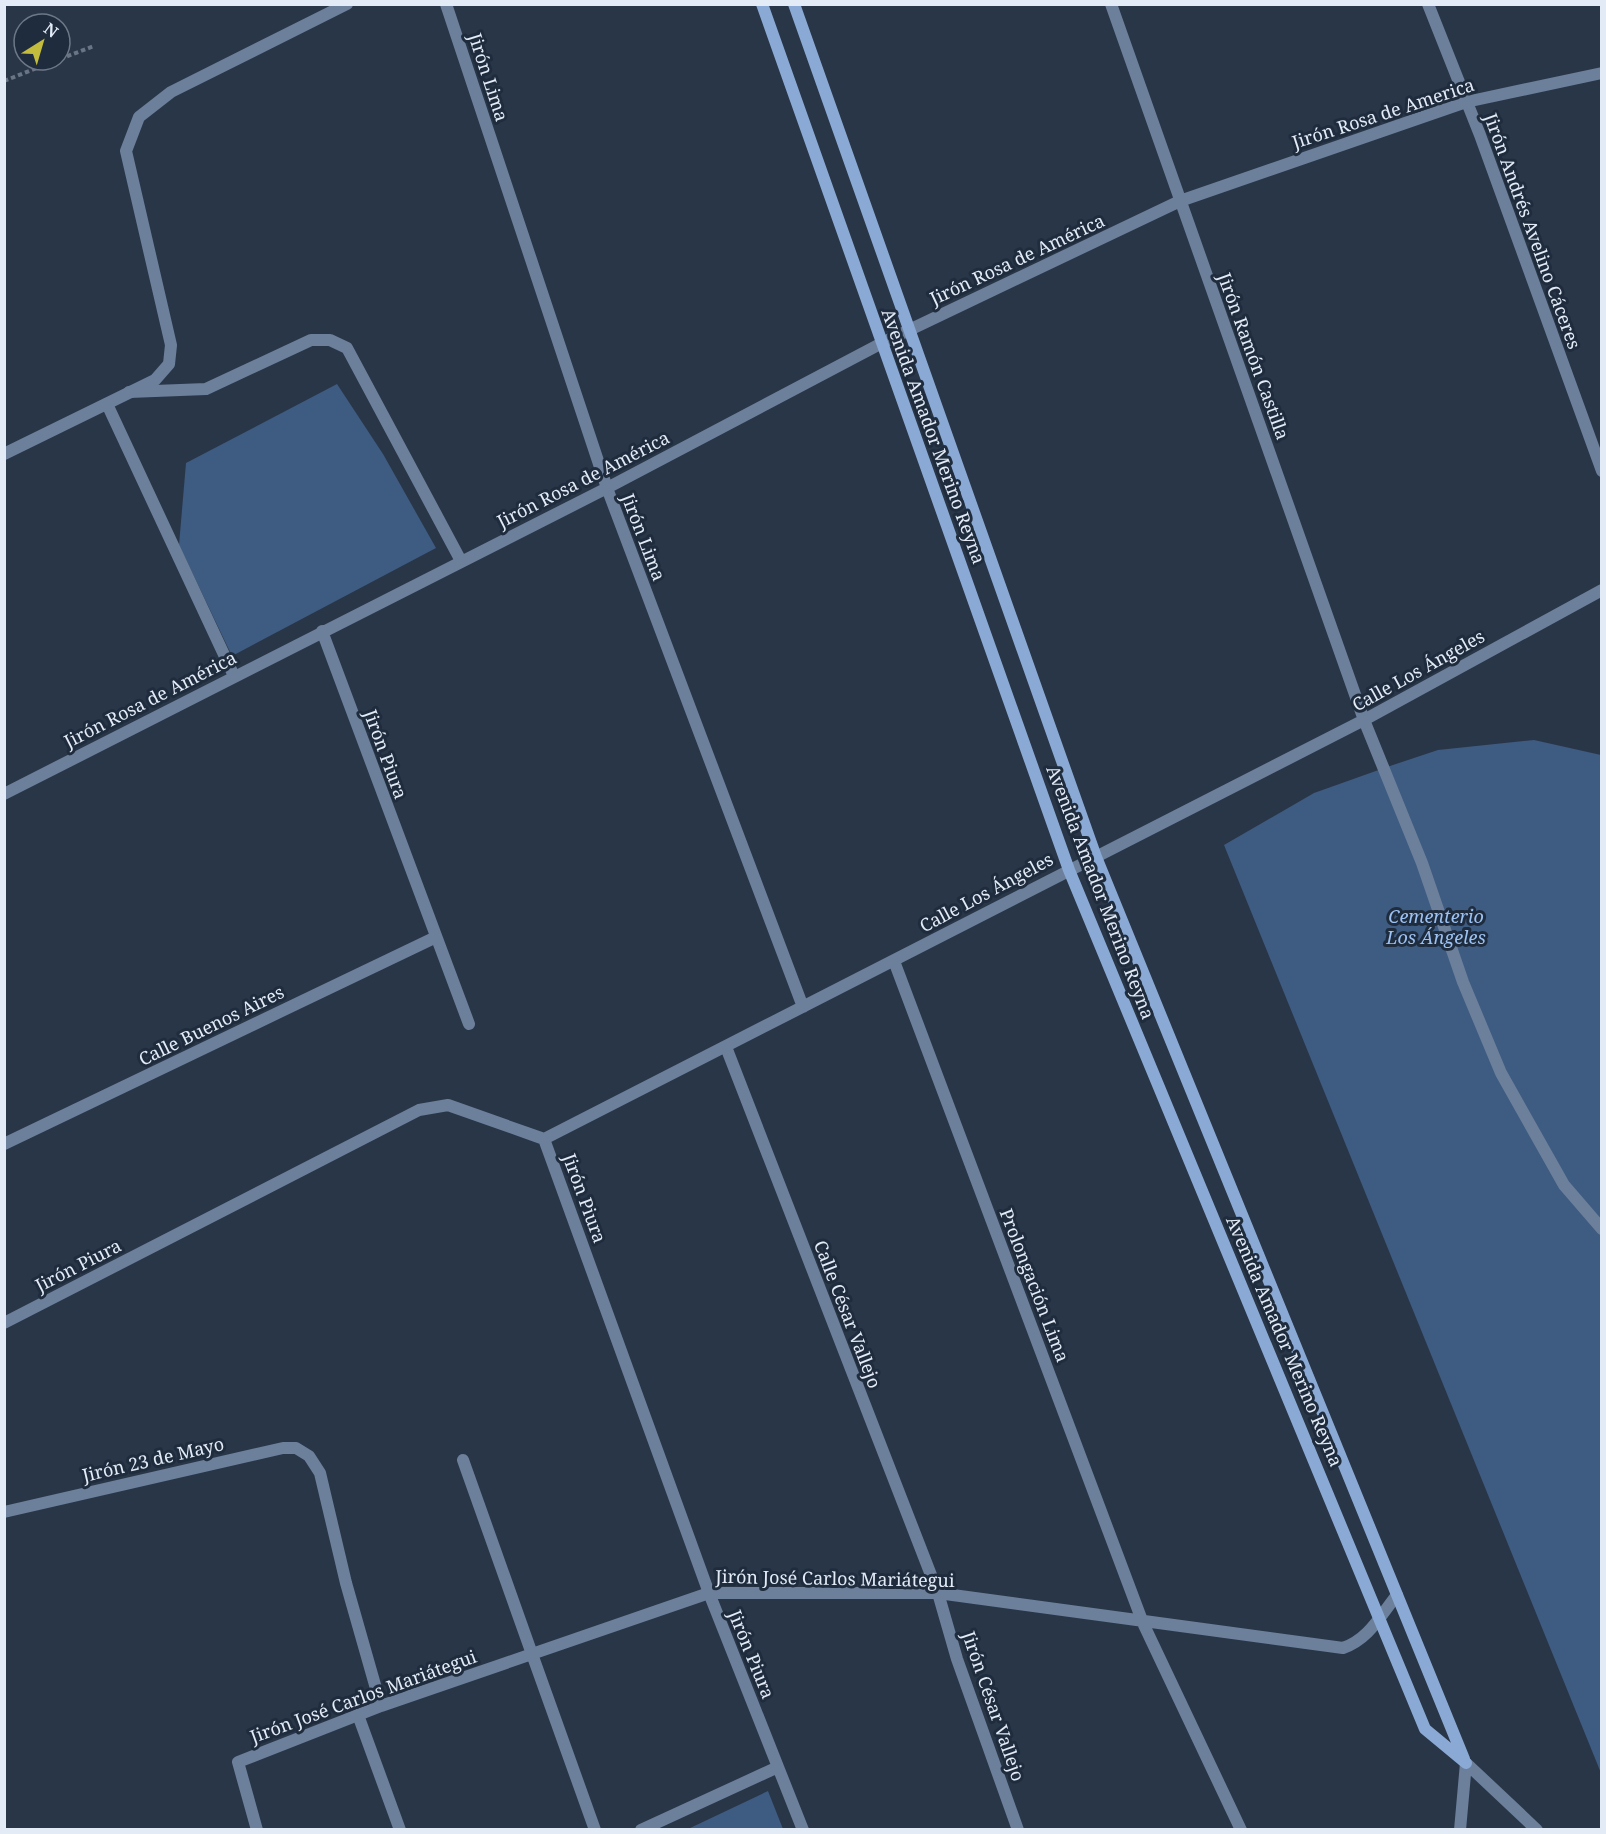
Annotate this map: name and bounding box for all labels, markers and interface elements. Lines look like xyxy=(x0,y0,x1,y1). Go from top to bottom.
north arrow xyxy=(12,12,72,72)
text: N xyxy=(39,17,63,43)
street label: Jirón Lima xyxy=(463,29,515,124)
street label: Jirón Rosa de America xyxy=(1288,72,1477,154)
street label: Jirón Andrés Avelino Cáceres xyxy=(1479,109,1587,352)
street label: Jirón Rosa de América xyxy=(925,208,1108,311)
street label: Jirón Ramón Castilla xyxy=(1212,268,1295,443)
street label: Avenida Amador Merino Reyna xyxy=(877,305,991,567)
street label: Jirón Rosa de América xyxy=(492,425,673,533)
street label: Jirón Lima xyxy=(616,489,672,584)
street label: Calle Los Ángeles xyxy=(1347,624,1489,716)
street label: Jirón Rosa de América xyxy=(59,645,240,753)
street label: Jirón Piura xyxy=(358,705,413,802)
street label: Avenida Amador Merino Reyna xyxy=(1041,762,1161,1022)
street label: Calle Los Ángeles xyxy=(915,847,1057,937)
park label: Cementerio Los Ángeles xyxy=(1385,904,1486,949)
street label: Calle Buenos Aires xyxy=(134,979,288,1071)
street label: Jirón Piura xyxy=(557,1149,612,1246)
street label: Prolongación Lima xyxy=(995,1205,1075,1365)
street label: Avenida Amador Merino Reyna xyxy=(1221,1212,1349,1470)
street label: Jirón Piura xyxy=(30,1233,125,1297)
street label: Calle César Vallejo xyxy=(809,1237,887,1391)
street label: Jirón 23 de Mayo xyxy=(79,1431,226,1487)
street label: Jirón José Carlos Mariátegui xyxy=(714,1564,955,1592)
street label: Jirón Piura xyxy=(723,1605,781,1702)
street label: Jirón César Vallejo xyxy=(957,1627,1031,1784)
street label: Jirón José Carlos Mariátegui xyxy=(246,1644,480,1749)

